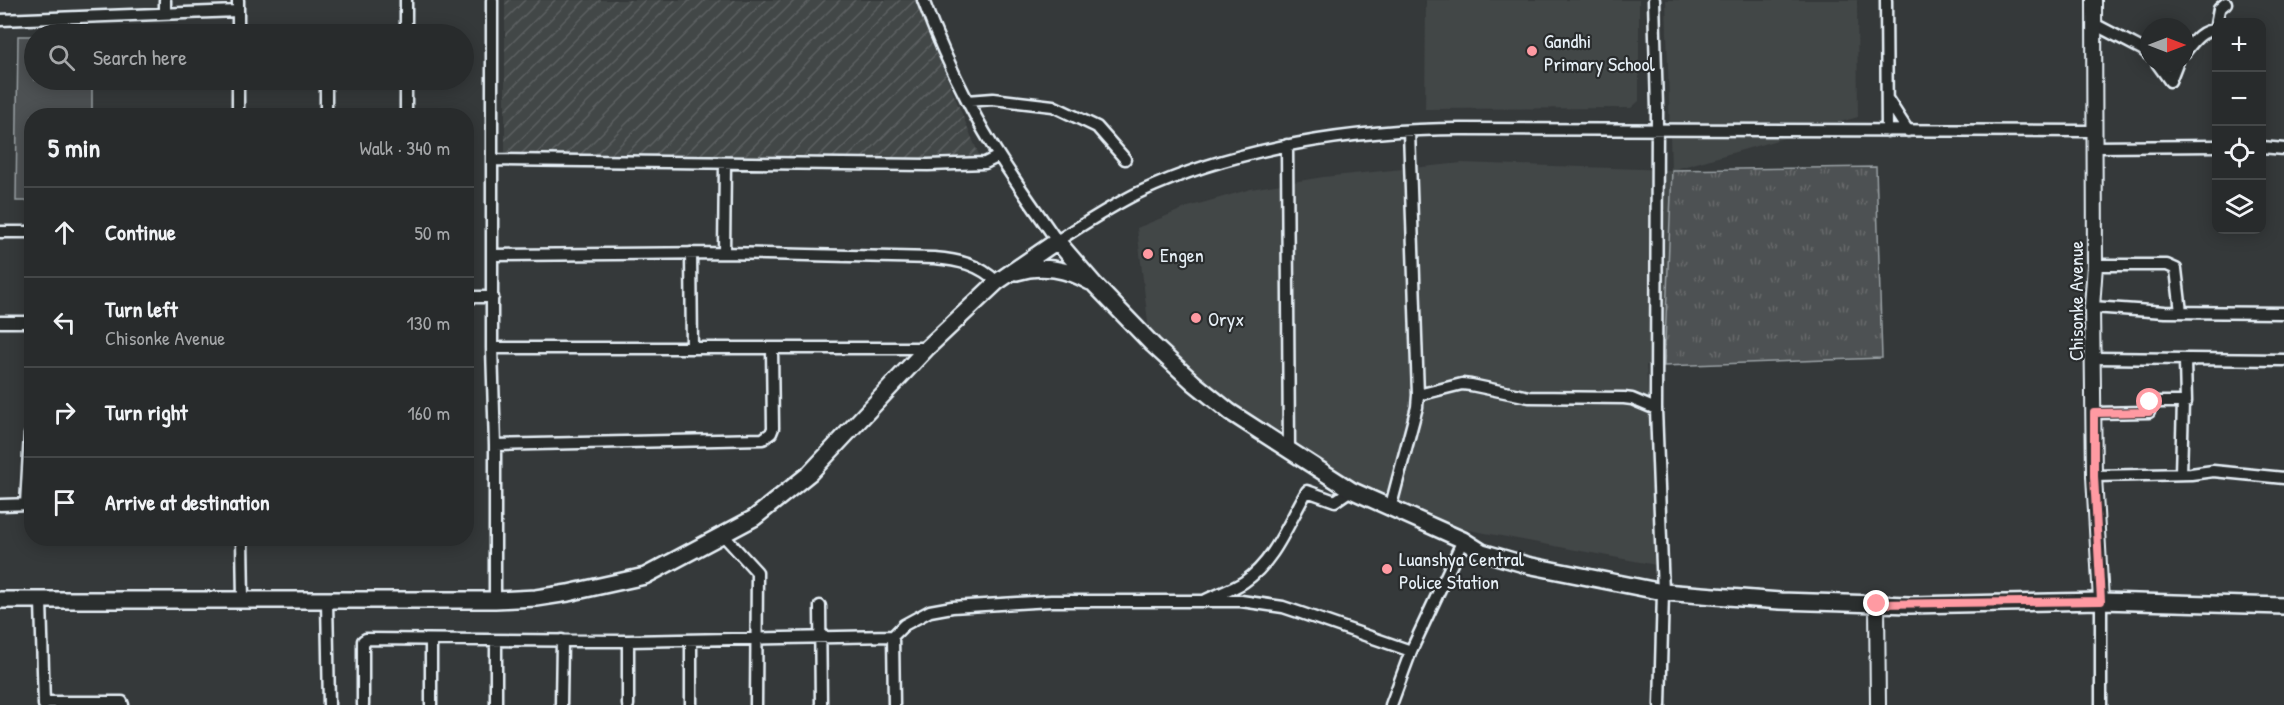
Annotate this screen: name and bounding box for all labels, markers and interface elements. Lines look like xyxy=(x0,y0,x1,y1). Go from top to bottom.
north arrow xyxy=(2140,18,2194,72)
map controls xyxy=(2212,18,2266,234)
button: + xyxy=(2212,18,2266,72)
search box xyxy=(24,24,474,90)
place label: Gandhi Primary School xyxy=(1544,27,1655,77)
icon: search xyxy=(45,41,78,74)
text: Search here xyxy=(93,42,187,72)
marker: Gandhi Primary School xyxy=(1525,44,1539,58)
button: − xyxy=(2212,72,2266,126)
button: locate xyxy=(2212,126,2266,180)
text: 5 min xyxy=(48,130,100,165)
text: Walk · 340 m xyxy=(359,134,450,161)
button: layers xyxy=(2212,180,2266,234)
icon: ahead xyxy=(48,216,81,249)
text: Continue xyxy=(105,217,176,247)
text: 50 m xyxy=(414,219,450,246)
place label: Engen xyxy=(1160,241,1204,268)
street label: Chisonke Avenue xyxy=(2062,241,2089,361)
marker: Engen xyxy=(1141,247,1155,261)
text: Turn left xyxy=(105,294,178,324)
place label: Oryx xyxy=(1208,305,1244,332)
icon: left xyxy=(48,306,81,339)
text: 130 m xyxy=(407,309,450,336)
marker: Oryx xyxy=(1189,311,1203,325)
text: Chisonke Avenue xyxy=(105,324,225,351)
route start xyxy=(2136,388,2162,414)
icon: right xyxy=(48,396,81,429)
text: Turn right xyxy=(105,397,188,427)
text: 160 m xyxy=(408,399,450,426)
icon: arrive xyxy=(48,486,81,519)
text: Arrive at destination xyxy=(105,487,270,517)
place label: Luanshya Central Police Station xyxy=(1399,545,1525,595)
marker: Luanshya Central Police Station xyxy=(1380,562,1394,576)
route end xyxy=(1863,590,1889,616)

